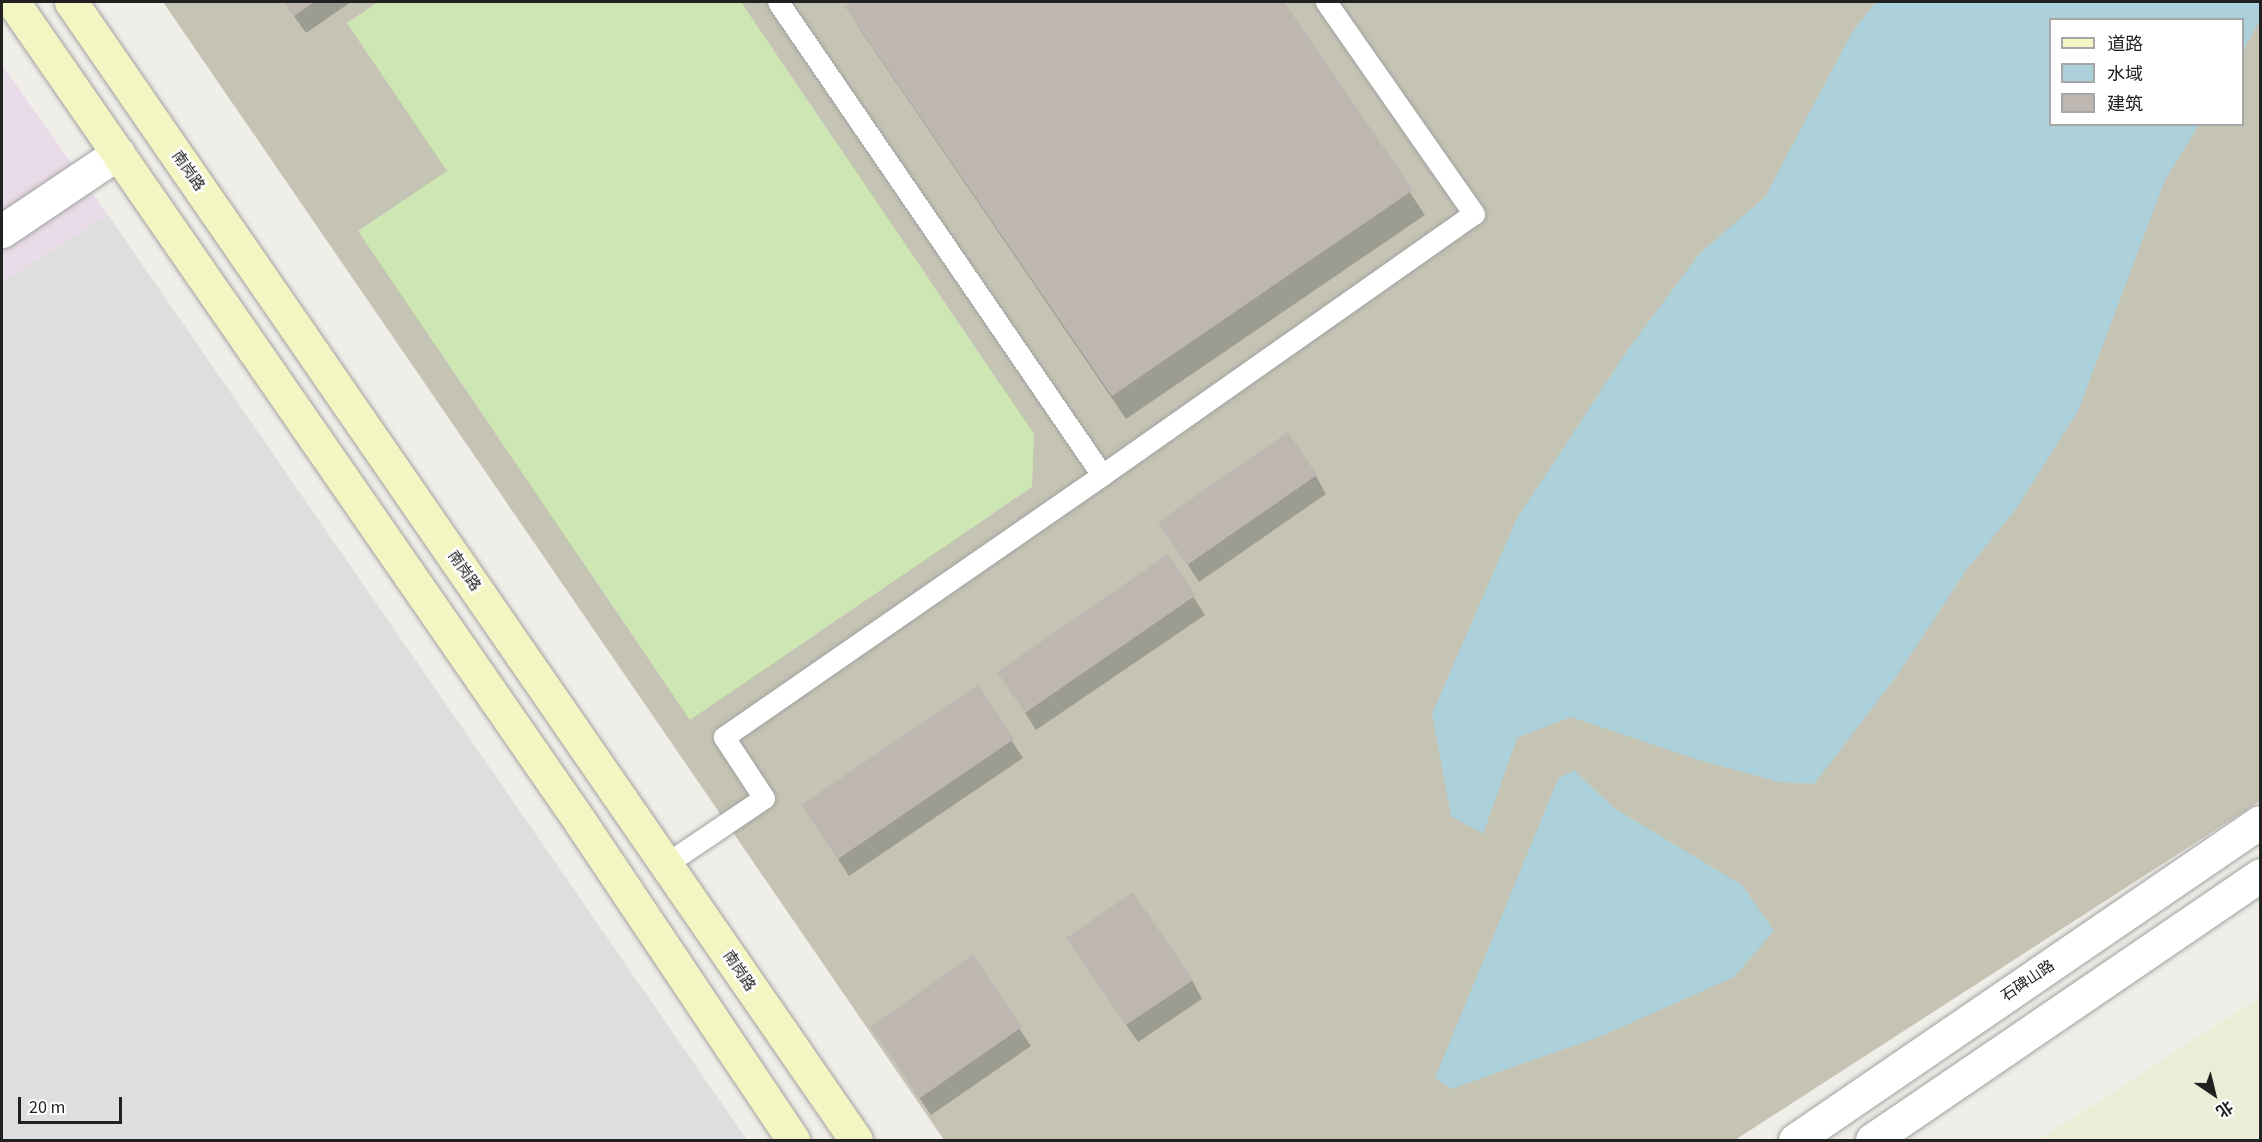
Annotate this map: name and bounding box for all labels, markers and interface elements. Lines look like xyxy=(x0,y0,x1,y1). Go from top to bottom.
legend xyxy=(2049,18,2244,126)
text: 道路 xyxy=(2107,32,2143,57)
text: 水域 xyxy=(2107,62,2143,87)
text: 建筑 xyxy=(2107,92,2143,117)
street label: 南岗路 xyxy=(168,147,208,195)
street label: 南岗路 xyxy=(444,547,484,595)
street label: 南岗路 xyxy=(719,947,759,995)
street label: 石碑山路 xyxy=(1998,957,2058,1005)
north arrow xyxy=(2184,1064,2244,1124)
scale bar xyxy=(21,1085,124,1123)
text: 20 m xyxy=(29,1095,65,1120)
text: 北 xyxy=(2211,1095,2237,1122)

